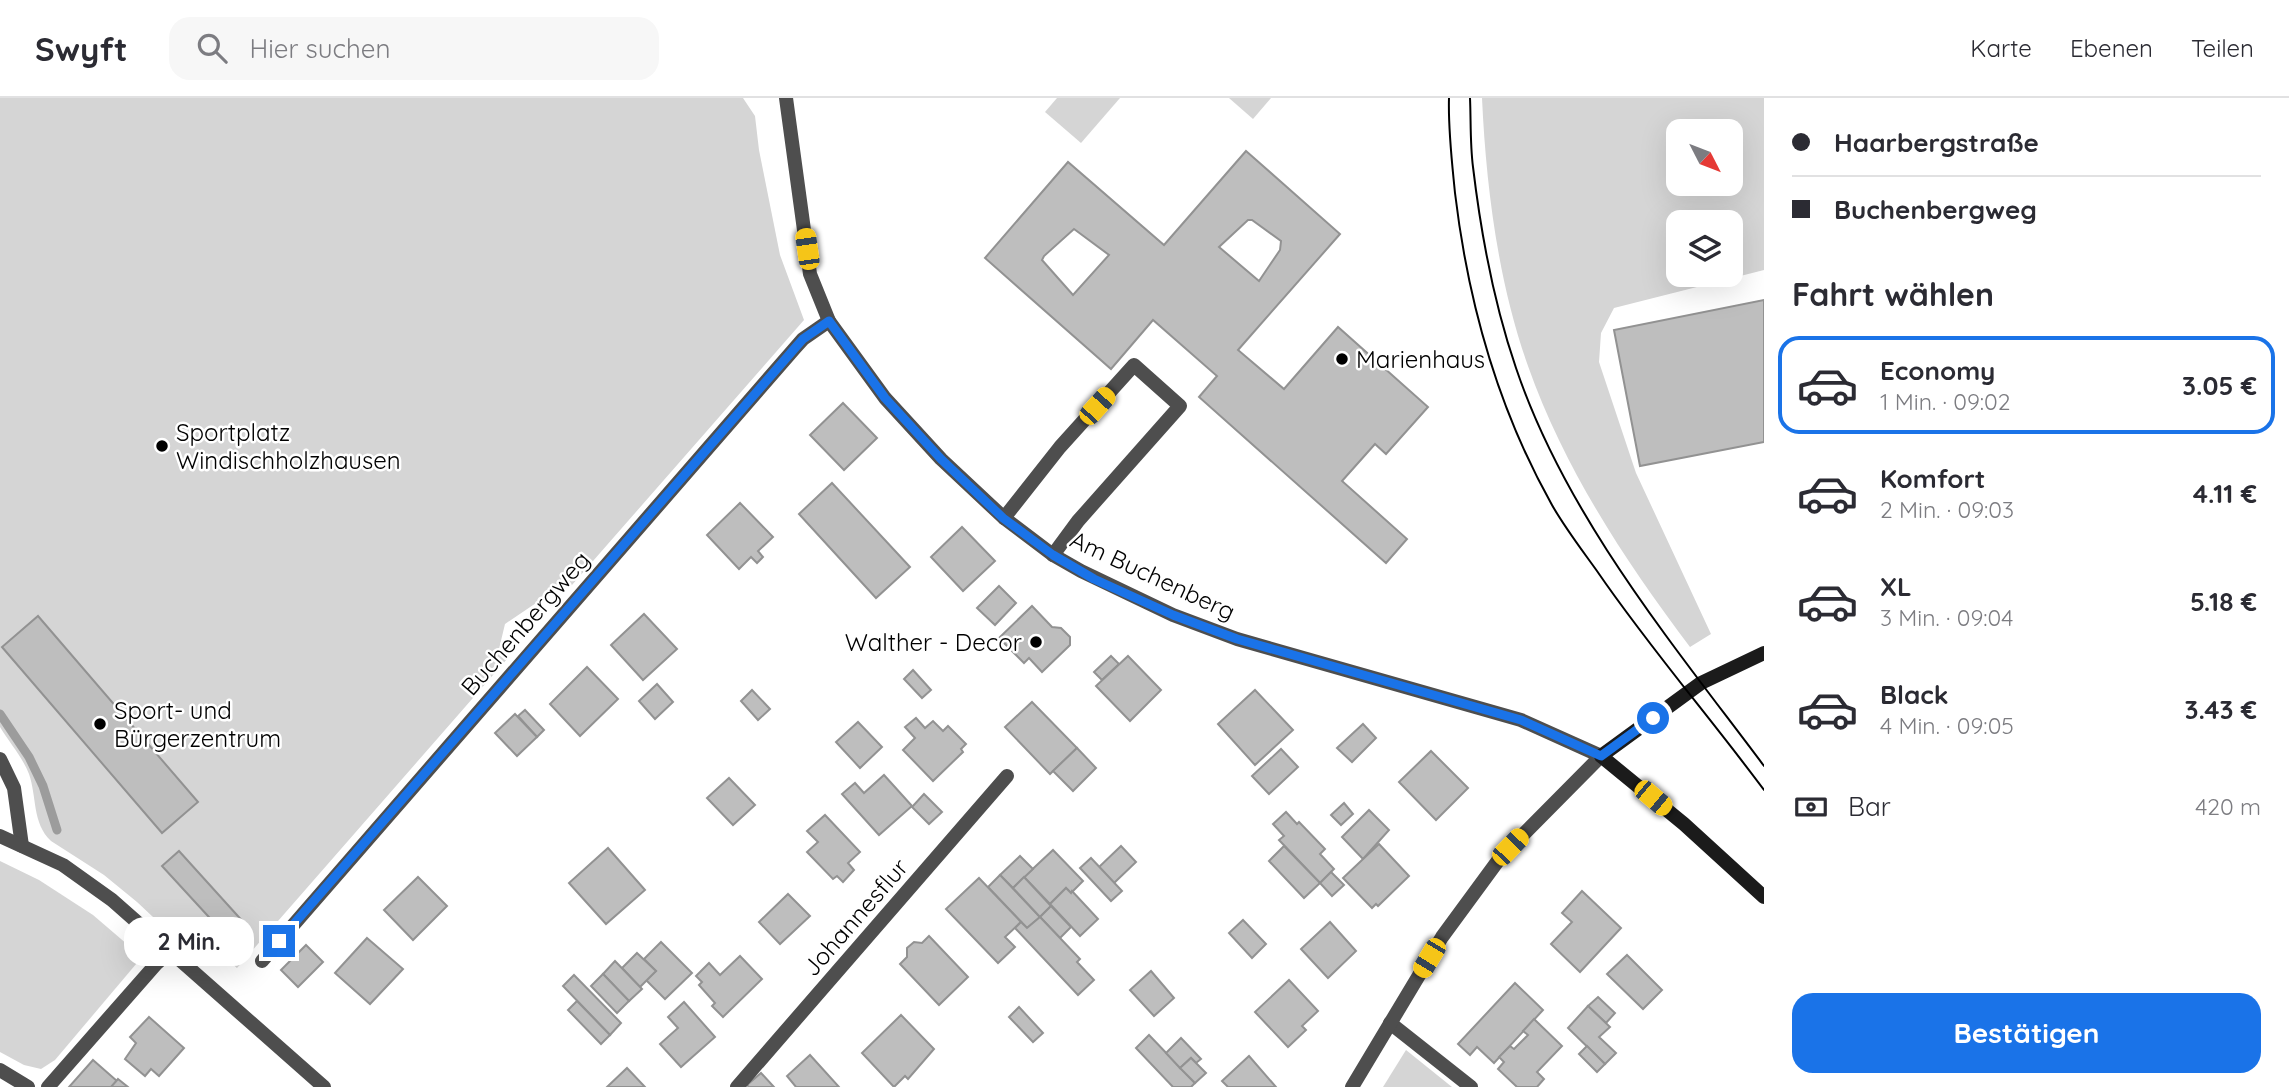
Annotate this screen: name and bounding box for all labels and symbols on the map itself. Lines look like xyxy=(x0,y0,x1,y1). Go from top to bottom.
north arrow xyxy=(1666,119,1743,196)
car xyxy=(794,227,821,271)
place label: Marienhaus xyxy=(1356,344,1485,374)
marker: Marienhaus xyxy=(1334,351,1350,367)
car xyxy=(1076,383,1119,429)
place label: Sportplatz Windischholzhausen xyxy=(176,417,401,475)
marker: Sportplatz Windischholzhausen xyxy=(154,438,170,454)
street label: Am Buchenberg xyxy=(1066,524,1240,626)
street label: Buchenbergweg xyxy=(454,545,596,701)
place label: Walther - Decor xyxy=(845,627,1022,657)
marker: Walther - Decor xyxy=(1028,634,1044,650)
place label: Sport- und Bürgerzentrum xyxy=(114,695,281,753)
route start xyxy=(1637,702,1669,734)
marker: Sport- und Bürgerzentrum xyxy=(92,716,108,732)
car xyxy=(1631,776,1676,820)
car xyxy=(1488,825,1533,869)
street label: Johannesflur xyxy=(796,852,914,982)
callout: 2 Min. xyxy=(125,916,254,966)
route end xyxy=(263,925,295,957)
car xyxy=(1410,935,1449,981)

